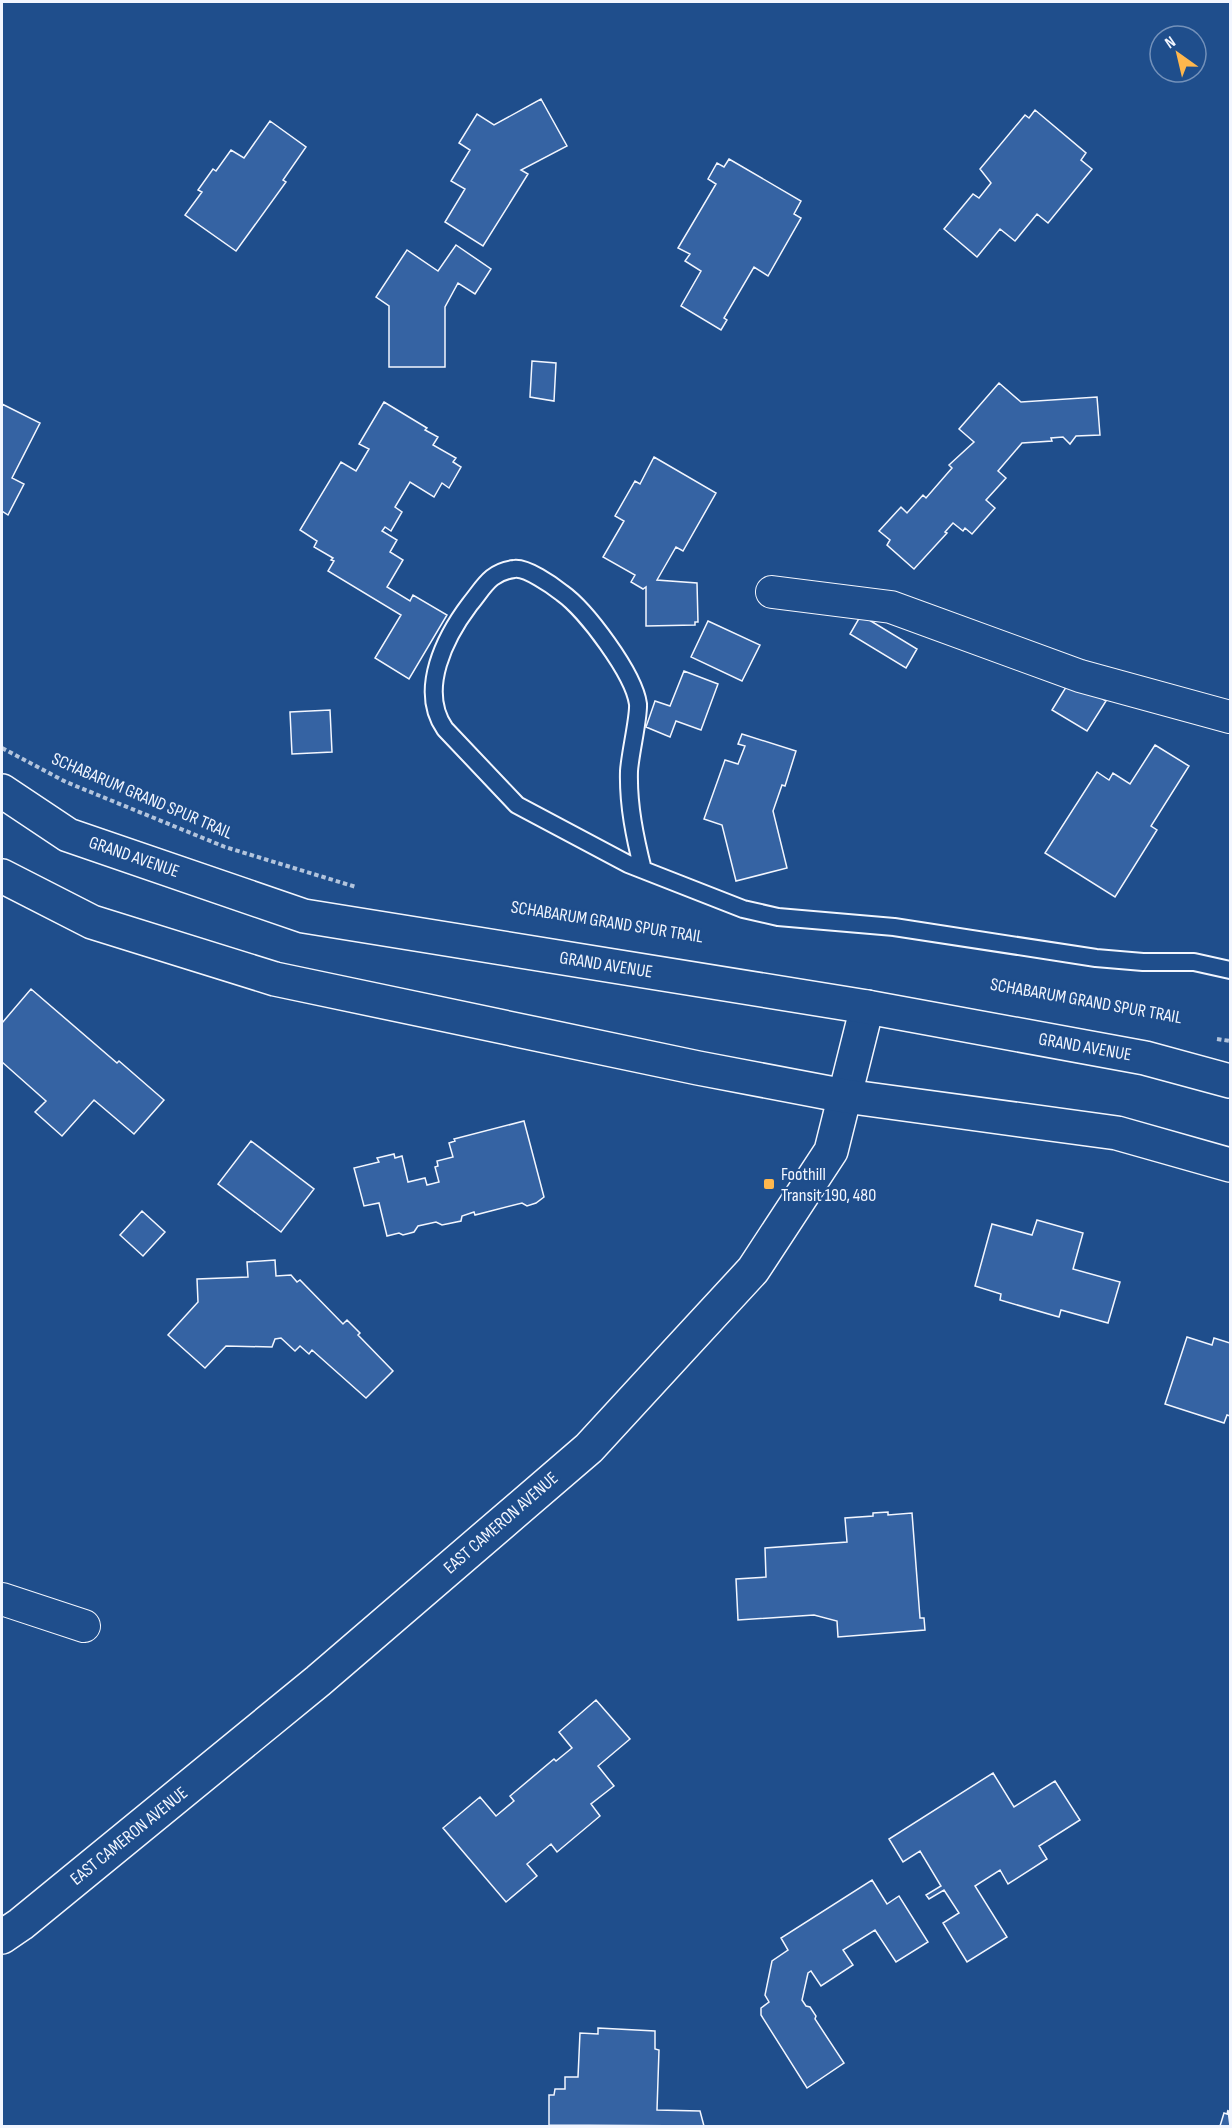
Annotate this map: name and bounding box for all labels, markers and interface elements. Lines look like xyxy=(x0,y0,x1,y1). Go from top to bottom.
north arrow xyxy=(1148,24,1208,84)
text: N xyxy=(1162,33,1179,53)
street label: SCHABARUM GRAND SPUR TRAIL xyxy=(48,748,236,844)
street label: GRAND AVENUE xyxy=(86,832,182,882)
street label: SCHABARUM GRAND SPUR TRAIL xyxy=(509,896,705,948)
street label: GRAND AVENUE xyxy=(558,947,654,983)
street label: SCHABARUM GRAND SPUR TRAIL xyxy=(989,974,1184,1028)
street label: GRAND AVENUE xyxy=(1037,1028,1133,1066)
place label: Foothill Transit 190, 480 xyxy=(781,1164,876,1206)
marker: Foothill Transit 190, 480 xyxy=(762,1177,776,1191)
street label: EAST CAMERON AVENUE xyxy=(440,1468,562,1578)
street label: EAST CAMERON AVENUE xyxy=(66,1782,192,1890)

